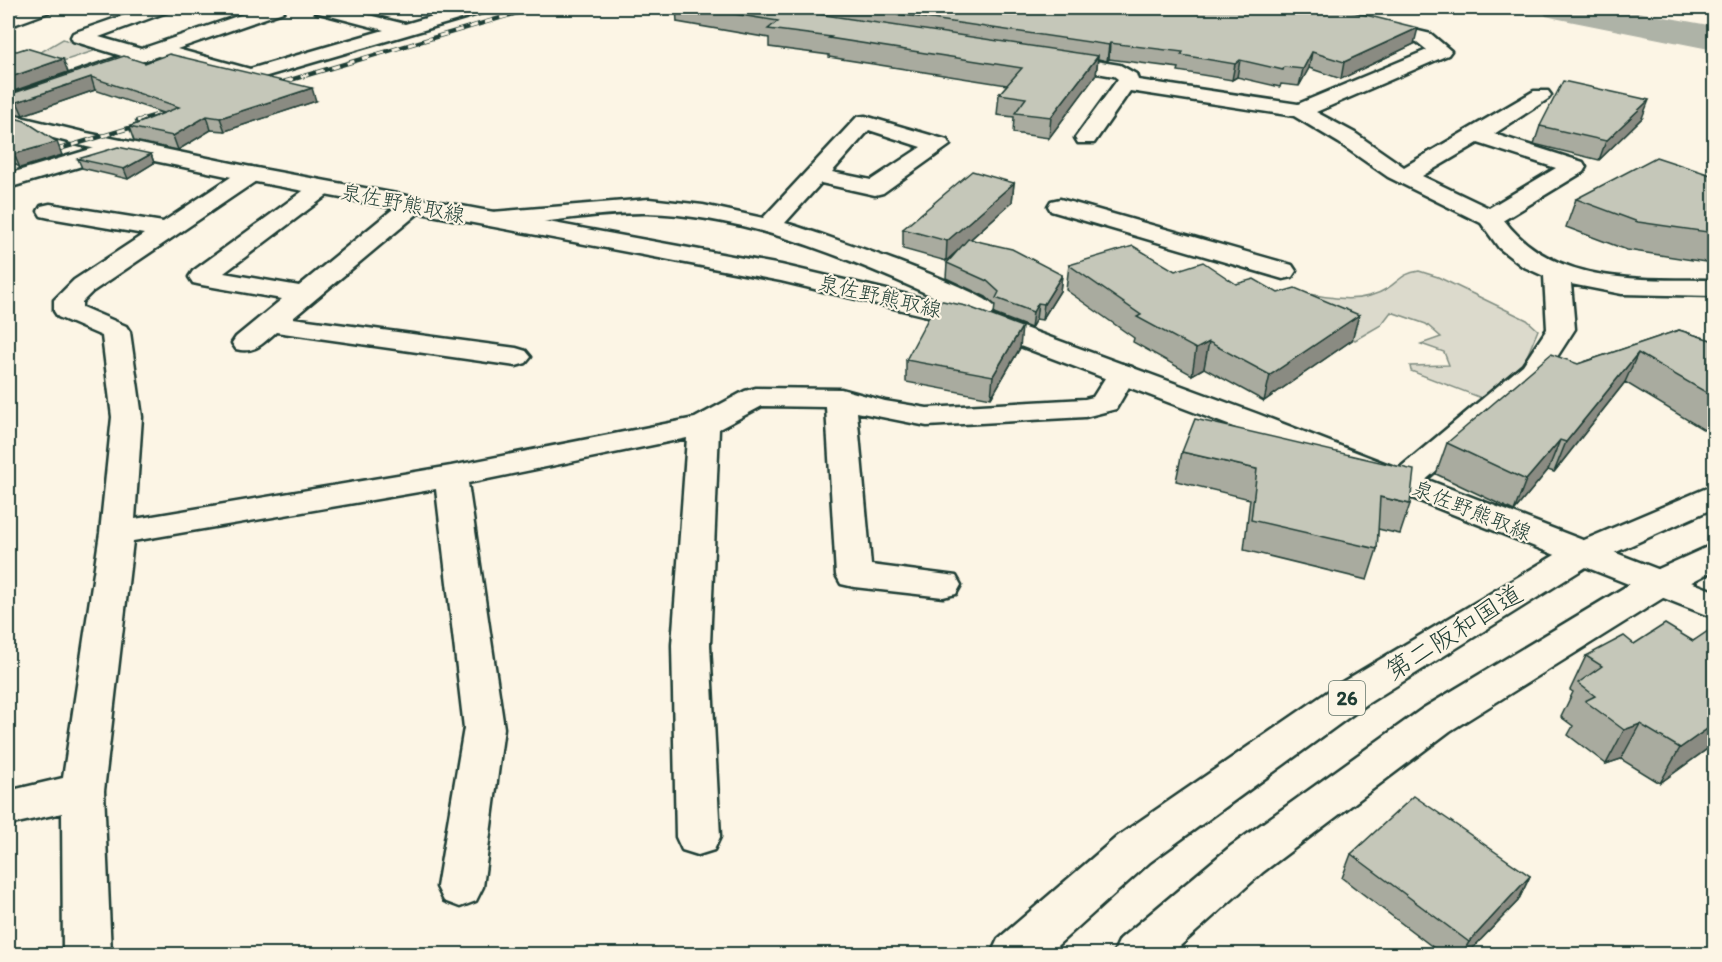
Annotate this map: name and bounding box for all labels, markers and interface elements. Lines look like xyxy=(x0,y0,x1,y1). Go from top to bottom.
street label: 泉佐野熊取線 xyxy=(339,179,467,227)
street label: 泉佐野熊取線 xyxy=(816,270,944,322)
street label: 泉佐野熊取線 xyxy=(1409,475,1535,545)
street label: 第二阪和国道 xyxy=(1379,577,1529,687)
road number: 26 xyxy=(1329,681,1365,715)

